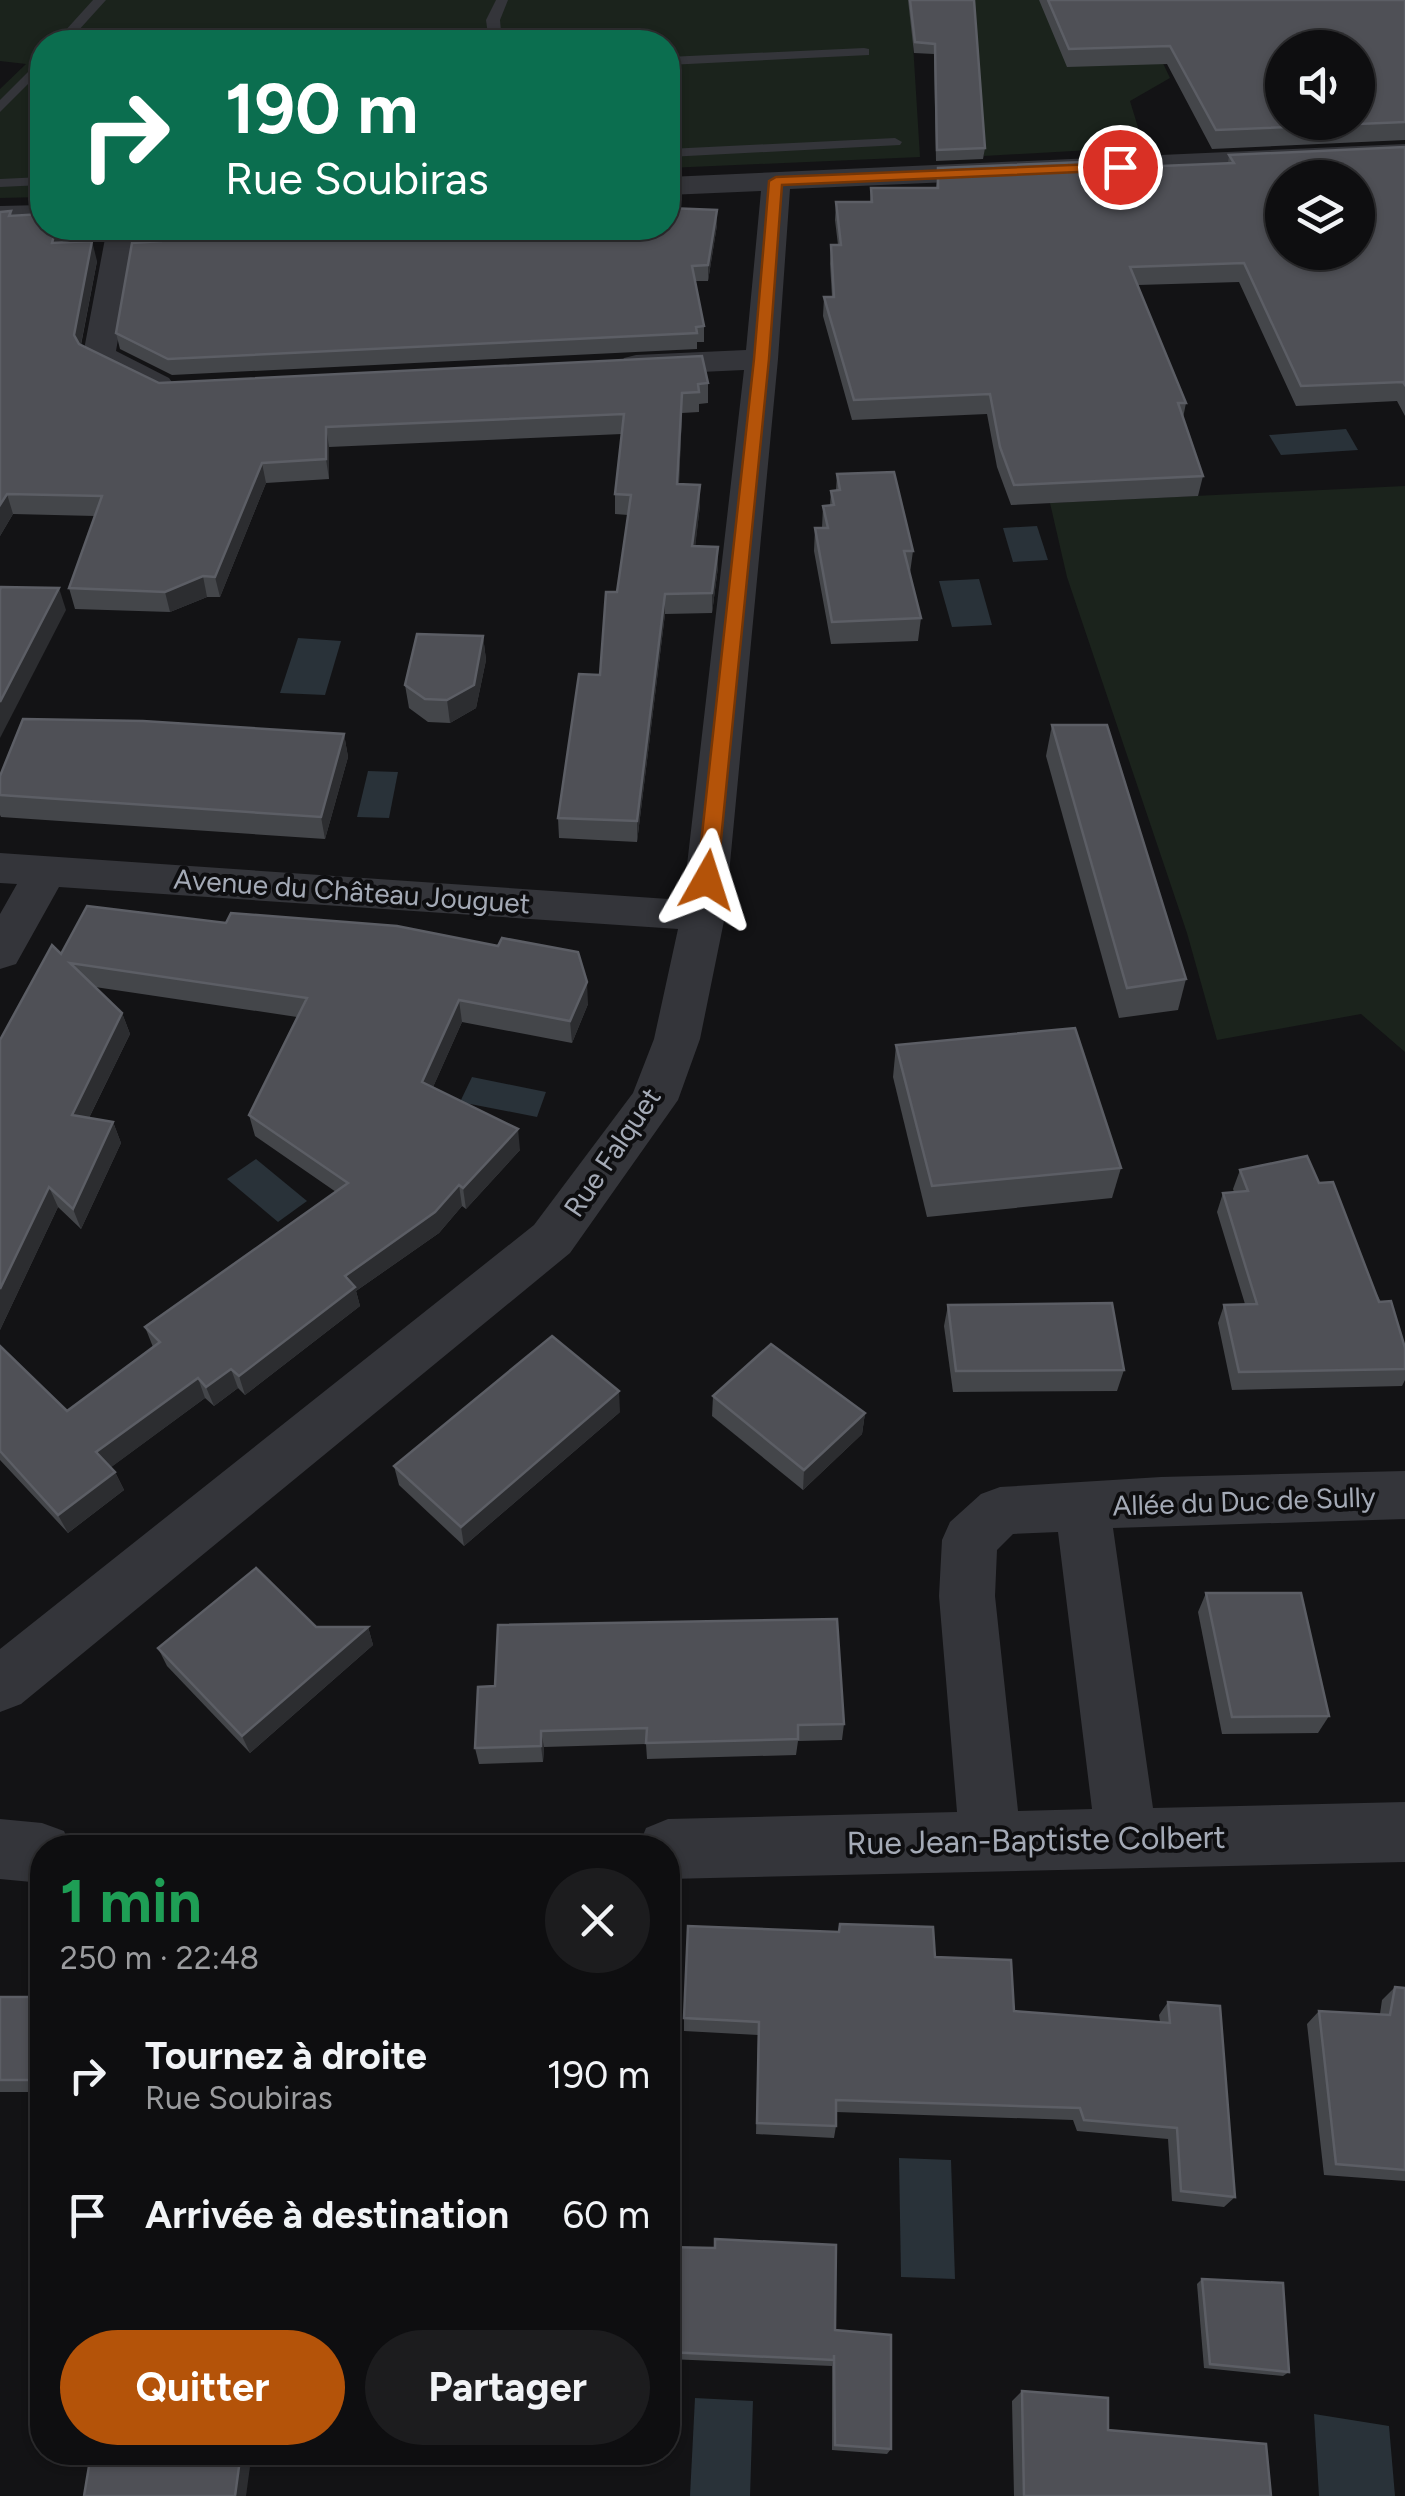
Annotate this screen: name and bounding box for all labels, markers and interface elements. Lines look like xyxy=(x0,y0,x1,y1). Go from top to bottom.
map controls xyxy=(1265,30,1375,270)
button: sound xyxy=(1265,30,1375,140)
text: 190 m xyxy=(225,66,418,151)
icon: right xyxy=(60,70,190,200)
pin xyxy=(1078,125,1163,210)
icon: arrive xyxy=(1093,140,1148,195)
text: Rue Soubiras xyxy=(225,151,489,205)
button: layers xyxy=(1265,160,1375,270)
position arrow xyxy=(655,828,759,932)
street label: Avenue du Château Jouguet xyxy=(173,862,531,920)
street label: Rue Falquet xyxy=(556,1081,668,1223)
street label: Allée du Duc de Sully xyxy=(1112,1479,1376,1523)
street label: Rue Jean-Baptiste Colbert xyxy=(846,1818,1226,1862)
text: 1 min xyxy=(60,1865,202,1937)
button: close xyxy=(545,1868,650,1973)
text: 250 m · 22:48 xyxy=(60,1939,259,1977)
text: Tournez à droite xyxy=(145,2033,427,2079)
icon: right xyxy=(60,2048,115,2103)
text: 190 m xyxy=(547,2052,650,2098)
text: Rue Soubiras xyxy=(145,2079,333,2117)
icon: arrive xyxy=(60,2188,115,2243)
text: Arrivée à destination xyxy=(145,2192,509,2238)
text: 60 m xyxy=(562,2192,650,2238)
button: Quitter xyxy=(60,2330,345,2445)
button: Partager xyxy=(365,2330,650,2445)

